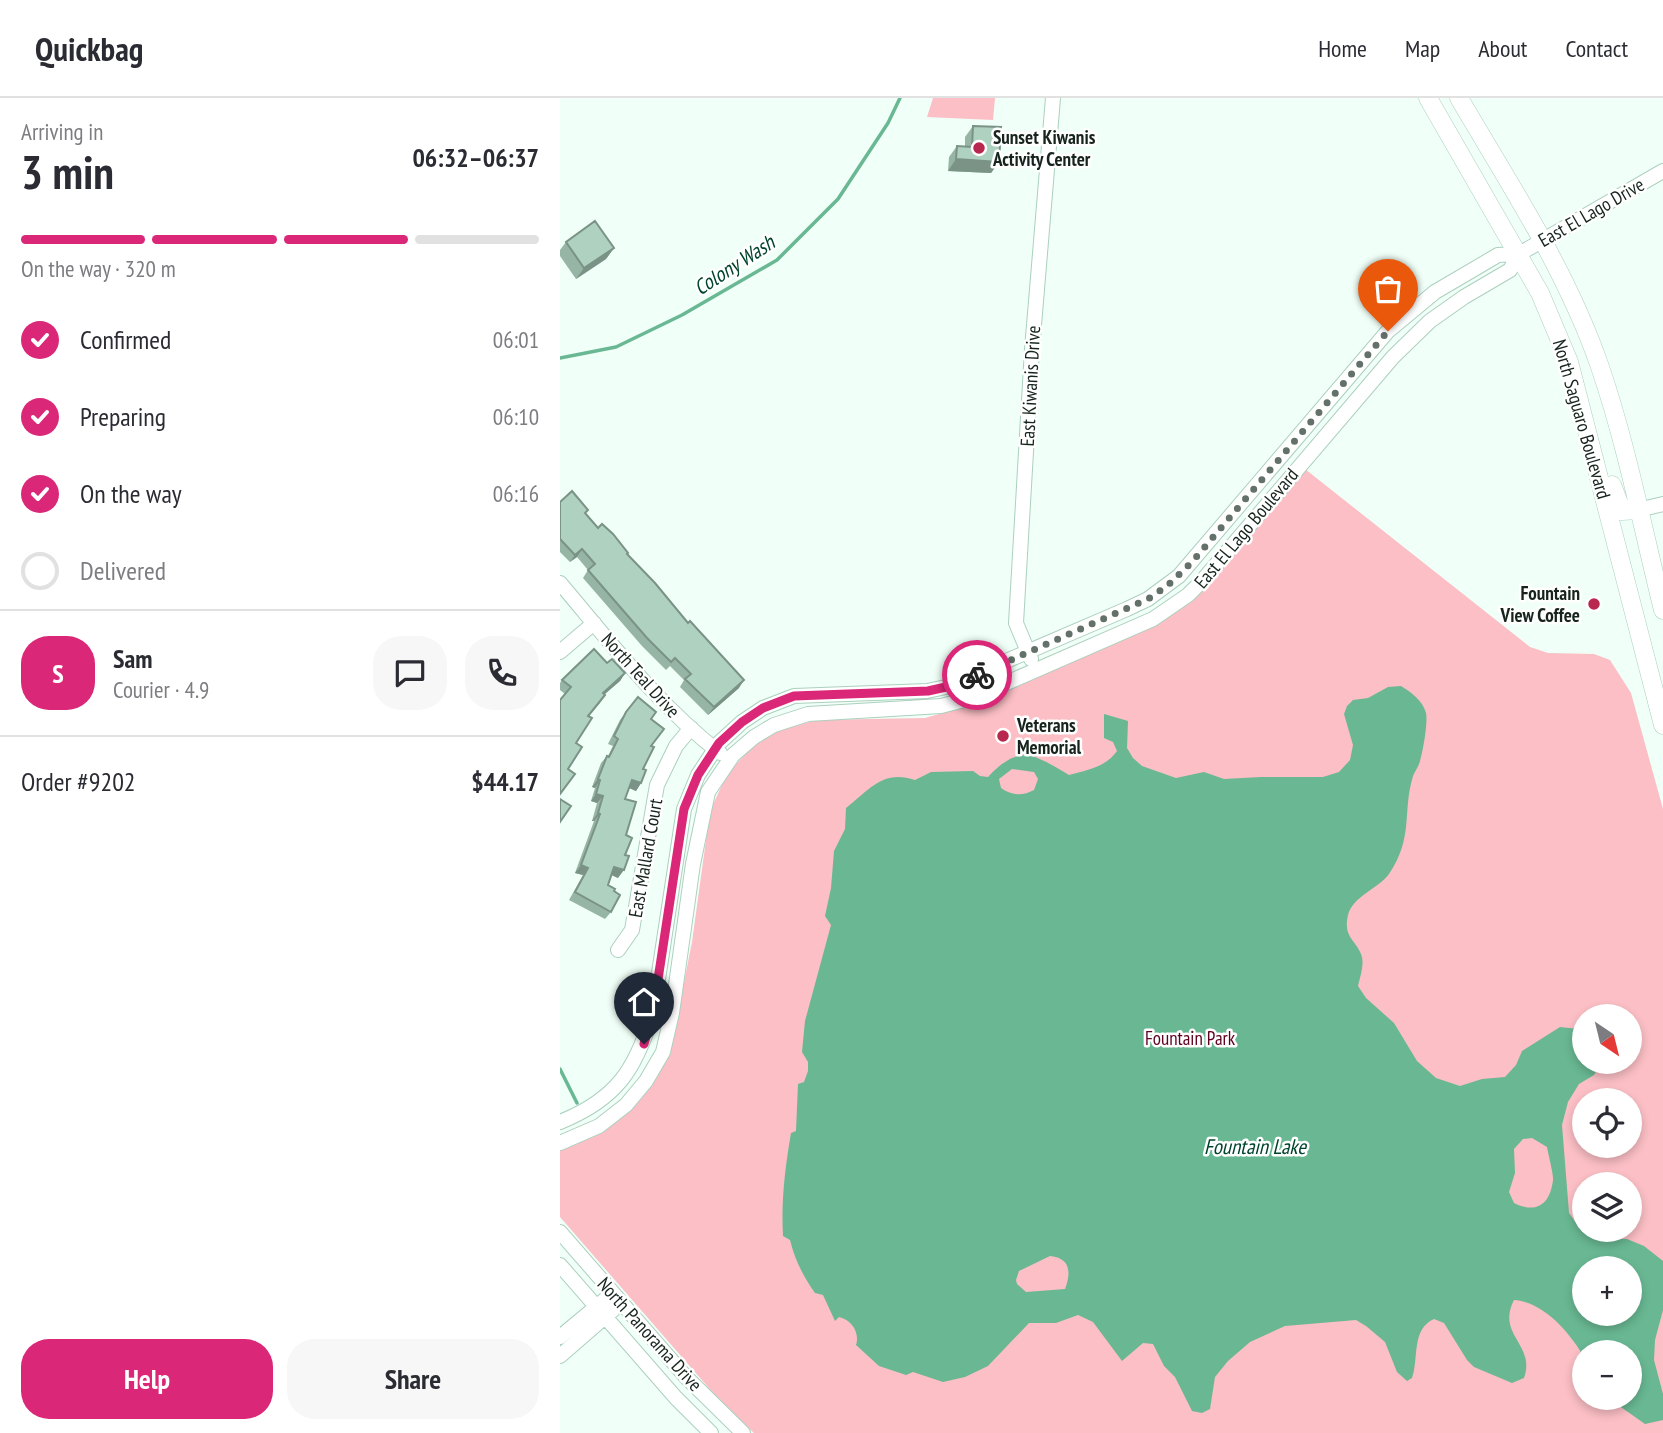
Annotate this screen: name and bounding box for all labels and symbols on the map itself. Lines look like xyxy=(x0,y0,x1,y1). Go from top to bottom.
place label: Sunset Kiwanis Activity Center xyxy=(992,125,1096,171)
marker: Sunset Kiwanis Activity Center xyxy=(971,140,987,156)
street label: East El Lago Drive xyxy=(1534,172,1648,252)
water label: Colony Wash xyxy=(689,228,781,301)
pin xyxy=(1358,259,1418,331)
street label: East Kiwanis Drive xyxy=(1015,325,1045,447)
street label: North Saguaro Boulevard xyxy=(1548,337,1616,501)
street label: East El Lago Boulevard xyxy=(1189,463,1303,593)
place label: Fountain View Coffee xyxy=(1500,581,1580,627)
marker: Fountain View Coffee xyxy=(1586,596,1602,612)
street label: North Teal Drive xyxy=(597,628,686,723)
courier xyxy=(942,640,1012,710)
place label: Veterans Memorial xyxy=(1016,713,1081,759)
marker: Veterans Memorial xyxy=(995,728,1011,744)
street label: East Mallard Court xyxy=(623,796,667,919)
pin xyxy=(614,972,674,1044)
north arrow xyxy=(1572,1004,1642,1074)
park label: Fountain Park xyxy=(1145,1026,1236,1050)
water label: Fountain Lake xyxy=(1204,1133,1307,1160)
street label: North Panorama Drive xyxy=(592,1272,708,1396)

